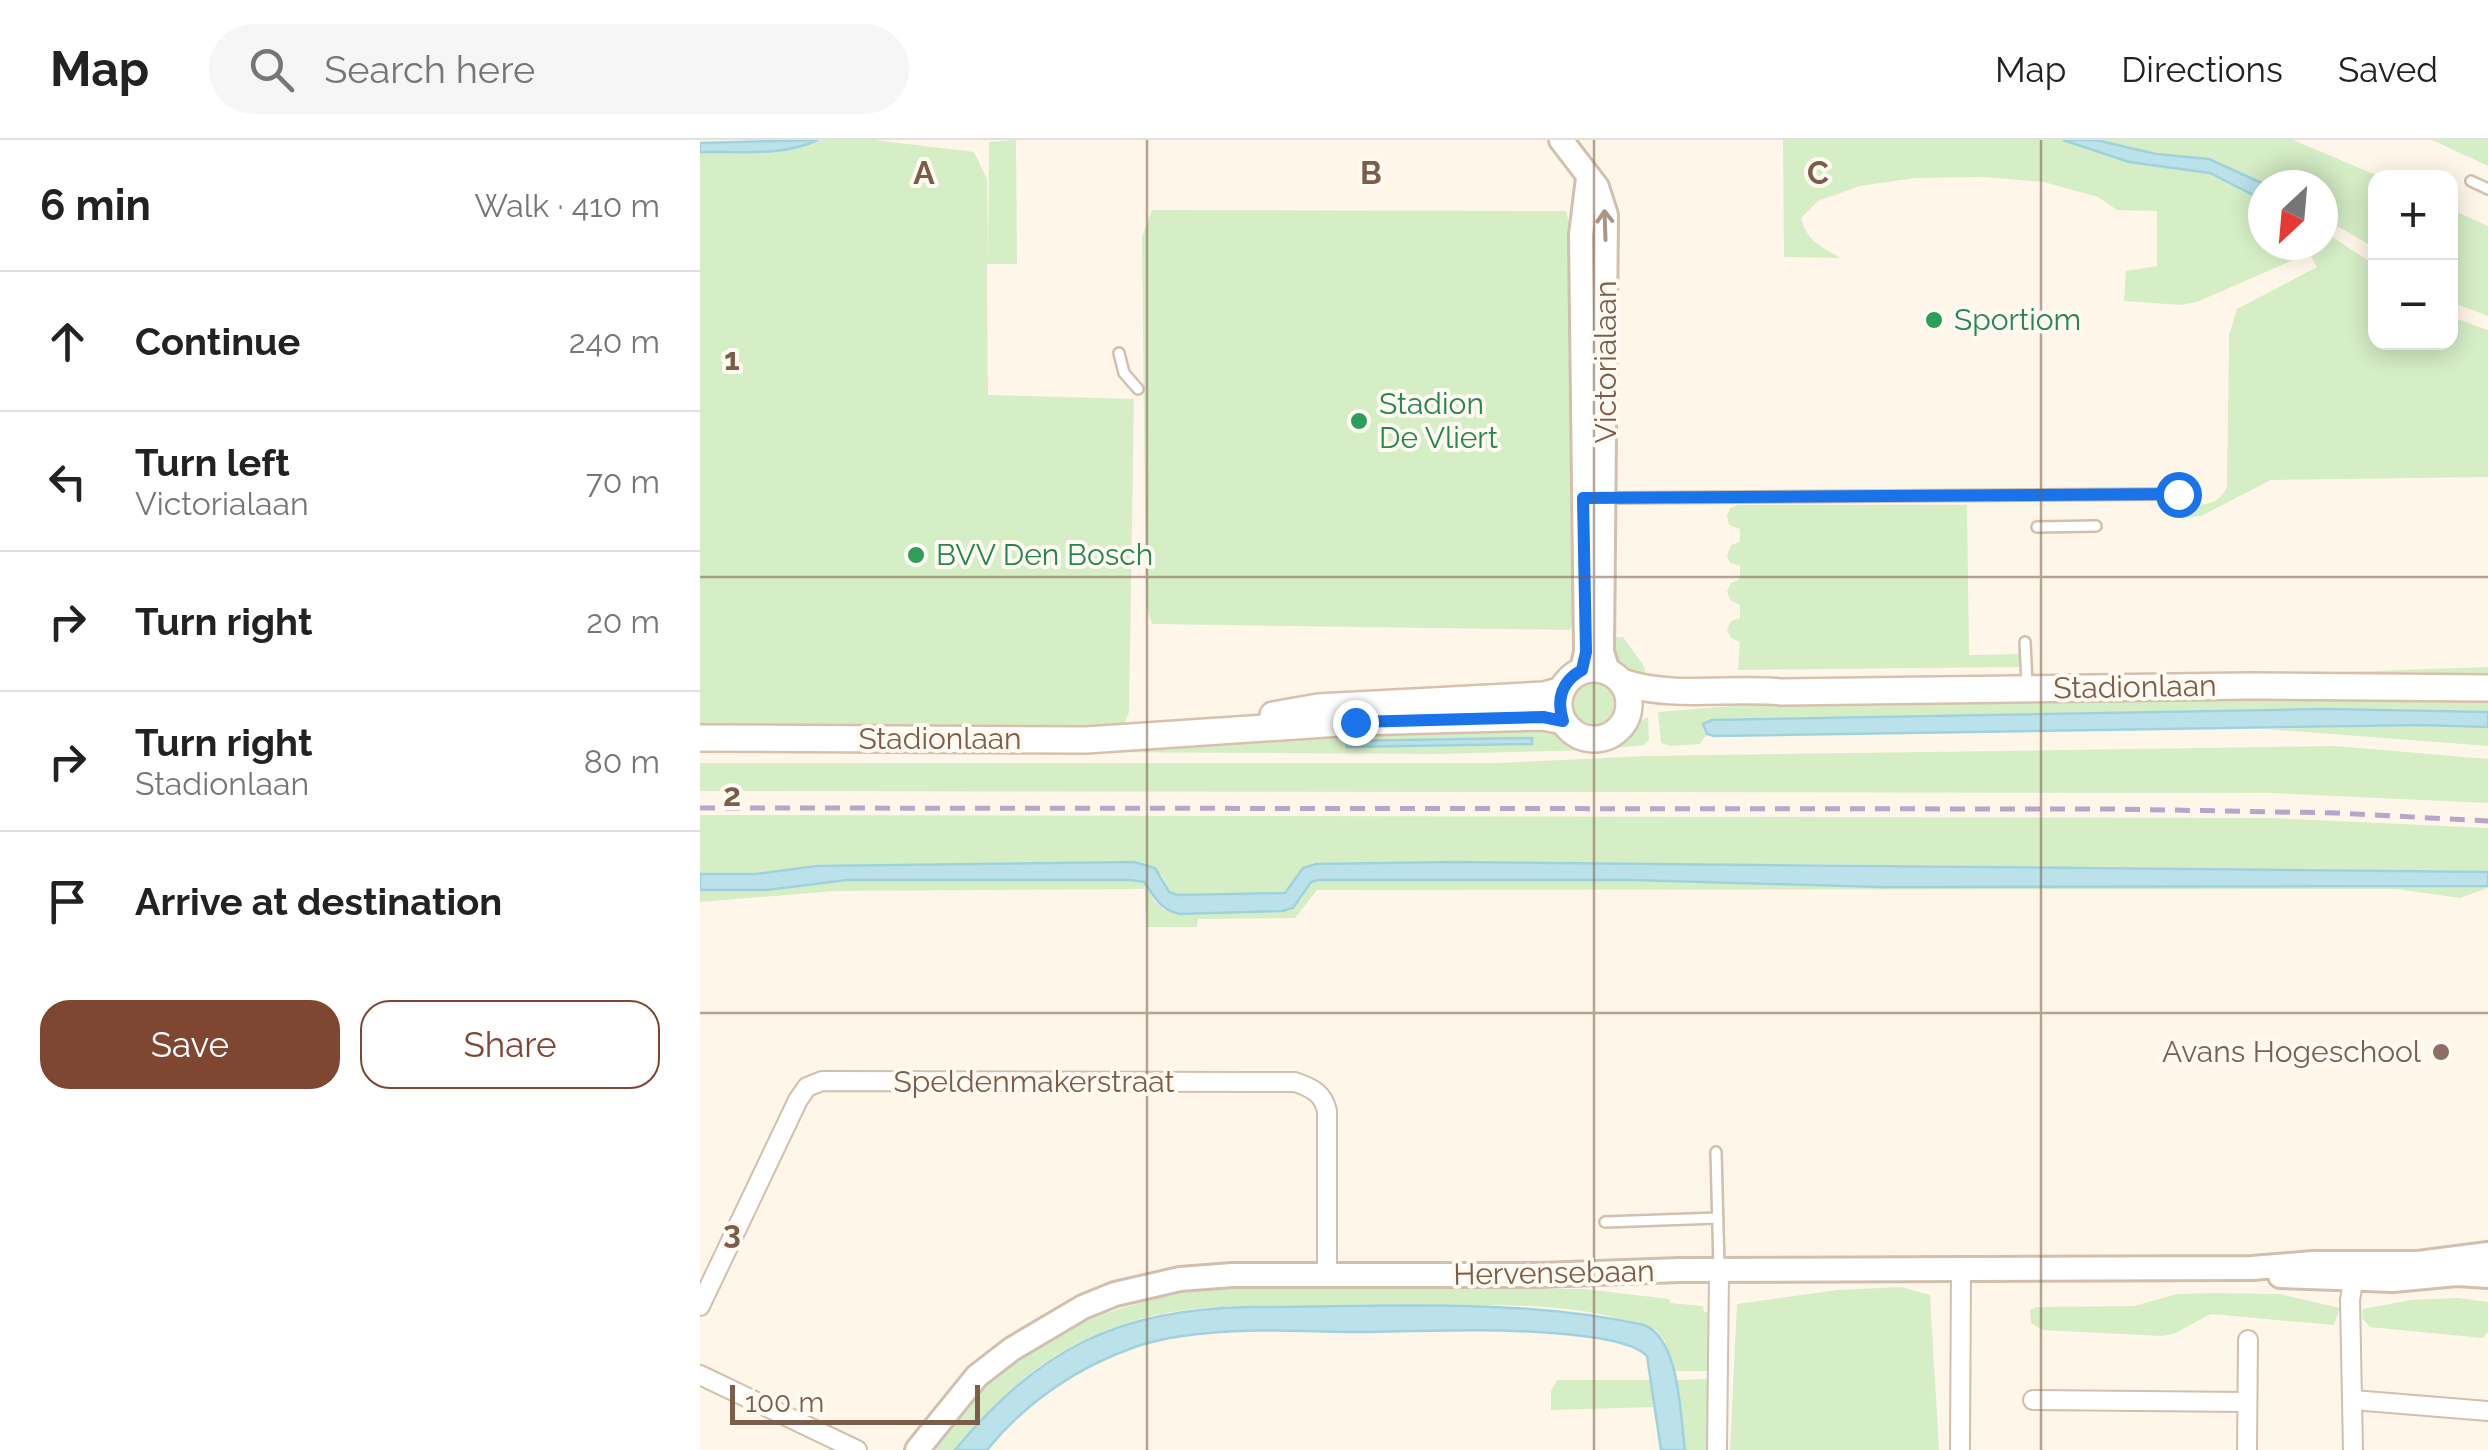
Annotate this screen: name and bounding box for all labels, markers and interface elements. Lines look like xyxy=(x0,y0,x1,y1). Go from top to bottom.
search box xyxy=(209,24,909,114)
text: Map xyxy=(50,41,149,97)
icon: search xyxy=(244,42,299,97)
text: Search here xyxy=(324,47,535,92)
text: Map xyxy=(1995,49,2066,90)
text: Directions xyxy=(2121,49,2283,90)
text: Saved xyxy=(2338,49,2438,90)
text: A xyxy=(913,154,935,191)
text: B xyxy=(1360,154,1382,191)
text: C xyxy=(1807,154,1829,191)
north arrow xyxy=(2248,170,2338,260)
map controls xyxy=(2368,170,2458,350)
button: + xyxy=(2368,170,2458,260)
text: 6 min xyxy=(40,181,151,230)
text: Walk · 410 m xyxy=(474,187,660,224)
one-way arrow xyxy=(1596,209,1615,241)
button: − xyxy=(2368,260,2458,350)
street label: Victorialaan xyxy=(1588,281,1623,443)
place label: Sportiom xyxy=(1954,302,2081,337)
marker: Sportiom xyxy=(1923,309,1945,331)
icon: ahead xyxy=(40,314,95,369)
text: Continue xyxy=(135,319,300,364)
text: 240 m xyxy=(569,323,660,360)
text: 1 xyxy=(724,340,740,377)
place label: Stadion De Vliert xyxy=(1379,386,1498,455)
marker: Stadion De Vliert xyxy=(1348,410,1370,432)
text: Turn left xyxy=(135,440,290,485)
icon: left xyxy=(40,454,95,509)
text: 70 m xyxy=(586,463,660,500)
route start xyxy=(2156,472,2202,518)
text: Victorialaan xyxy=(135,485,309,522)
place label: BVV Den Bosch xyxy=(936,537,1153,572)
marker: BVV Den Bosch xyxy=(905,544,927,566)
icon: right xyxy=(40,594,95,649)
text: Turn right xyxy=(135,599,312,644)
text: 20 m xyxy=(586,603,660,640)
street label: Stadionlaan xyxy=(2053,668,2217,705)
route end xyxy=(1333,700,1379,746)
text: Turn right xyxy=(135,720,312,765)
street label: Stadionlaan xyxy=(858,721,1022,756)
icon: right xyxy=(40,734,95,789)
text: 80 m xyxy=(584,743,660,780)
text: Stadionlaan xyxy=(135,765,309,802)
text: 2 xyxy=(723,776,741,813)
icon: arrive xyxy=(40,874,95,929)
text: Arrive at destination xyxy=(135,879,502,924)
button: Save xyxy=(40,1000,340,1089)
button: Share xyxy=(360,1000,660,1089)
place label: Avans Hogeschool xyxy=(2162,1034,2422,1069)
marker: Avans Hogeschool xyxy=(2430,1041,2452,1063)
street label: Speldenmakerstraat xyxy=(893,1064,1175,1099)
text: 3 xyxy=(723,1213,741,1250)
street label: Hervensebaan xyxy=(1453,1253,1655,1292)
scale bar xyxy=(730,1380,980,1424)
text: 100 m xyxy=(745,1386,824,1419)

